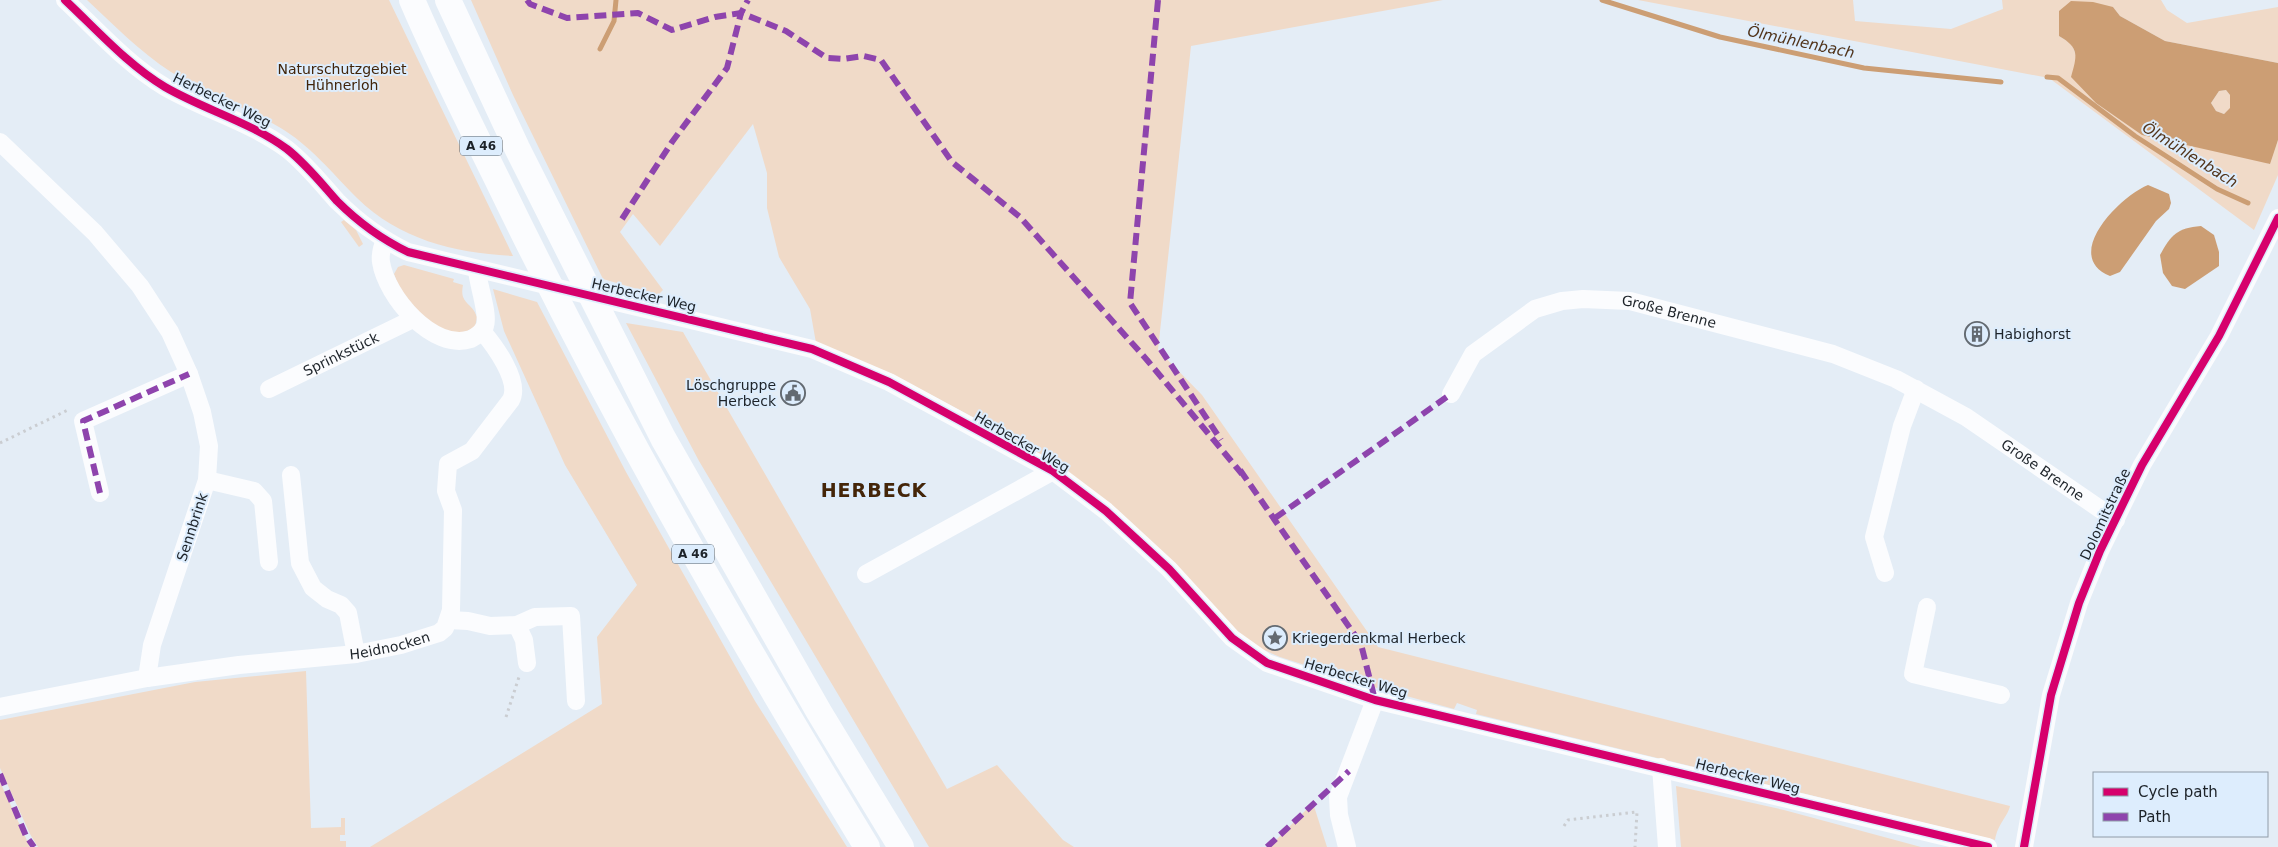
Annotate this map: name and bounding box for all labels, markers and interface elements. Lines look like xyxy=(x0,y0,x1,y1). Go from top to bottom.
water label: Ölmühlenbach xyxy=(1746,21,1856,62)
park label: Naturschutzgebiet Hühnerloh xyxy=(277,61,407,93)
street label: Herbecker Weg xyxy=(170,69,274,131)
water label: Ölmühlenbach xyxy=(2139,118,2242,192)
road number: A 46 xyxy=(460,136,502,156)
street label: Herbecker Weg xyxy=(590,275,698,315)
street label: Große Brenne xyxy=(1622,293,1718,331)
building icon: Habighorst xyxy=(1964,321,1990,347)
place label: Habighorst xyxy=(1994,326,2071,342)
street label: Sprinkstück xyxy=(301,329,382,379)
place label: Löschgruppe Herbeck xyxy=(686,377,777,409)
public building icon: Löschgruppe Herbeck xyxy=(780,380,806,406)
street label: Herbecker Weg xyxy=(972,408,1072,476)
street label: Große Brenne xyxy=(1998,436,2087,504)
street label: Dolomitstraße xyxy=(2077,466,2133,562)
district label: HERBECK xyxy=(821,479,928,501)
street label: Sennbrink xyxy=(173,490,211,563)
road number: A 46 xyxy=(672,544,714,564)
place icon: Kriegerdenkmal Herbeck xyxy=(1262,625,1288,651)
street label: Heidnocken xyxy=(349,628,432,663)
place label: Kriegerdenkmal Herbeck xyxy=(1292,630,1467,646)
street label: Herbecker Weg xyxy=(1302,655,1410,701)
street label: Herbecker Weg xyxy=(1694,755,1802,797)
legend xyxy=(2093,772,2268,837)
text: Cycle path xyxy=(2138,783,2218,801)
text: Path xyxy=(2138,808,2171,826)

